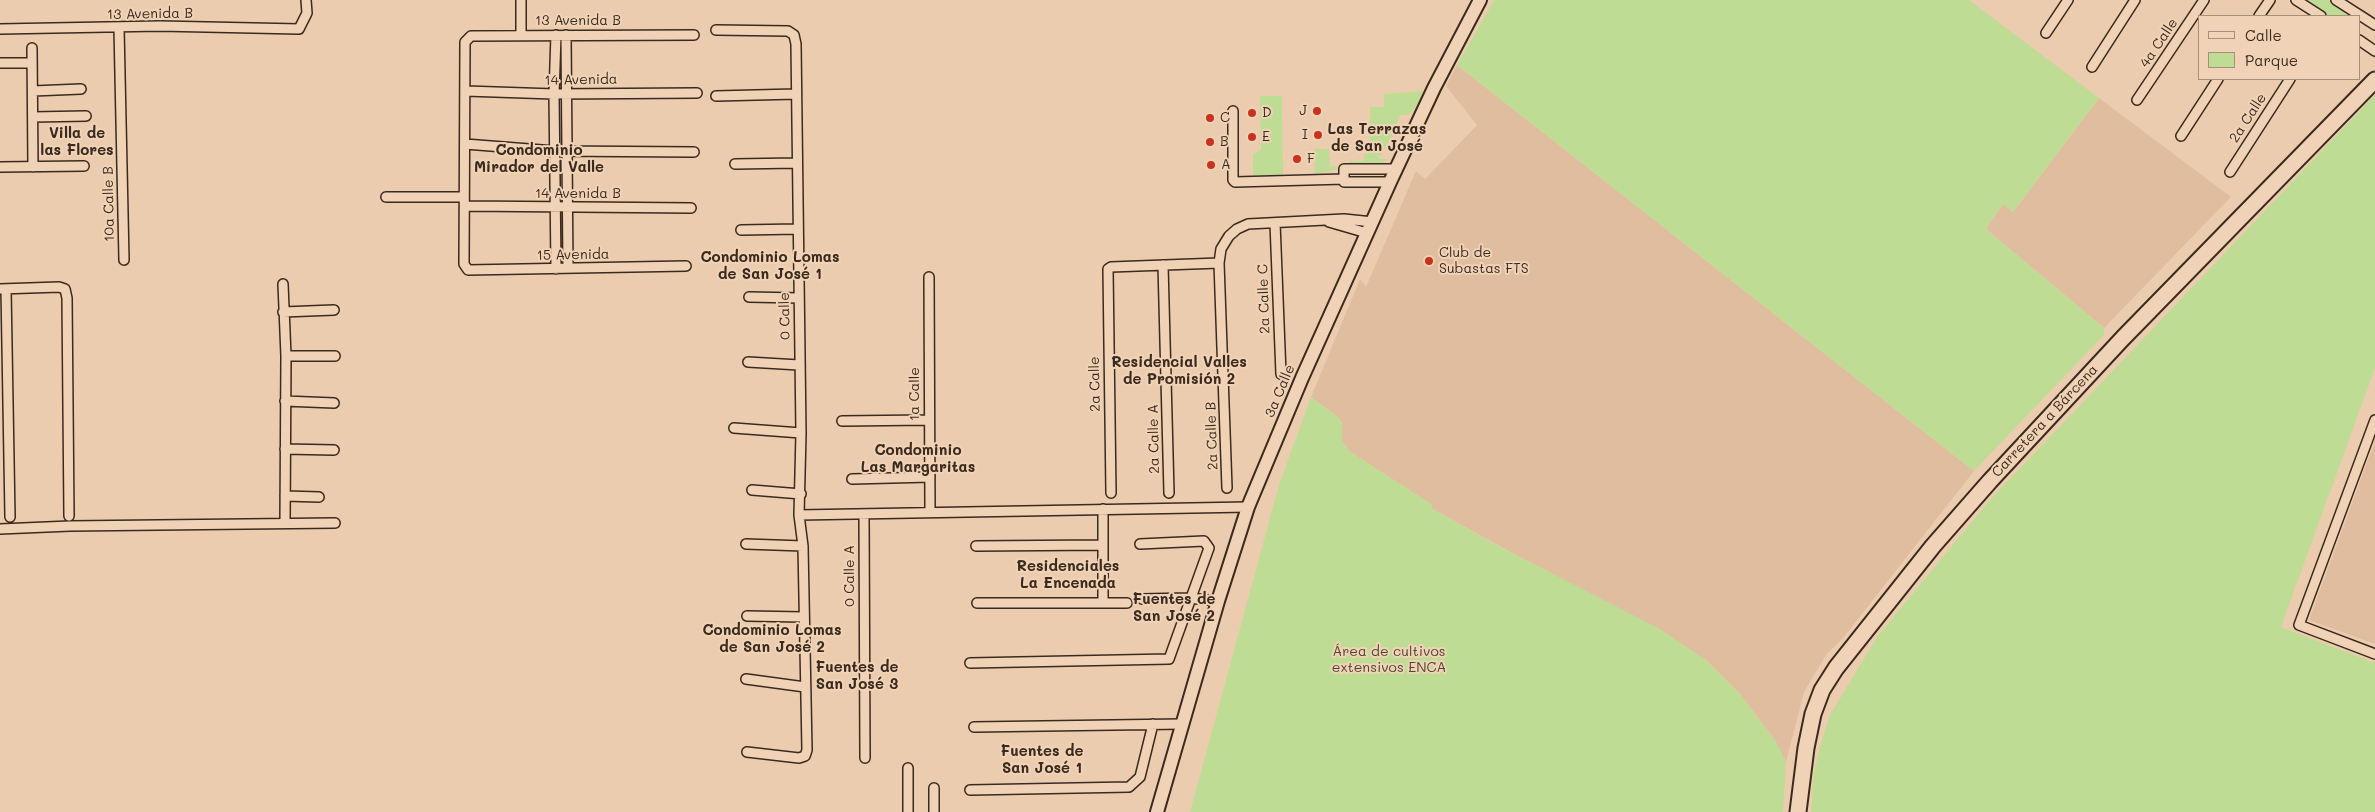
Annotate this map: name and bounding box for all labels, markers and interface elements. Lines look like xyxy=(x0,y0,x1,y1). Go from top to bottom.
street label: 13 Avenida B xyxy=(107,5,193,23)
street label: 13 Avenida B xyxy=(535,13,621,29)
street label: 4a Calle xyxy=(2136,15,2182,71)
legend xyxy=(2198,15,2360,80)
text: Calle xyxy=(2245,25,2282,45)
text: Parque xyxy=(2245,50,2298,70)
street label: 14 Avenida xyxy=(544,71,618,89)
street label: 2a Calle xyxy=(2226,90,2270,146)
place label: J xyxy=(1299,103,1307,119)
place label: D xyxy=(1262,105,1272,121)
marker: J xyxy=(1311,105,1323,117)
marker: D xyxy=(1246,107,1258,119)
place label: C xyxy=(1220,110,1230,126)
marker: C xyxy=(1204,112,1216,124)
district label: Las Terrazas de San José xyxy=(1328,120,1426,155)
district label: Villa de las Flores xyxy=(40,124,114,159)
place label: I xyxy=(1302,127,1308,143)
place label: E xyxy=(1262,129,1270,145)
marker: I xyxy=(1312,129,1324,141)
marker: E xyxy=(1246,131,1258,143)
place label: B xyxy=(1220,134,1229,150)
marker: B xyxy=(1204,136,1216,148)
district label: Condominio Mirador del Valle xyxy=(474,141,604,176)
place label: F xyxy=(1307,151,1315,167)
marker: F xyxy=(1291,153,1303,165)
place label: A xyxy=(1221,157,1231,173)
marker: A xyxy=(1205,159,1217,171)
street label: 10a Calle B xyxy=(100,166,118,242)
street label: 14 Avenida B xyxy=(535,186,621,202)
place label: Club de Subastas FTS xyxy=(1439,245,1529,278)
street label: 15 Avenida xyxy=(536,246,610,264)
district label: Condominio Lomas de San José 1 xyxy=(700,248,840,283)
marker: Club de Subastas FTS xyxy=(1423,255,1435,267)
street label: 2a Calle C xyxy=(1254,264,1274,334)
street label: 0 Calle xyxy=(776,292,794,340)
district label: Residencial Valles de Promisión 2 xyxy=(1111,353,1247,388)
street label: 2a Calle xyxy=(1086,356,1104,412)
street label: Carretera a Bárcena xyxy=(1989,361,2101,481)
street label: 3a Calle xyxy=(1261,362,1299,420)
street label: 1a Calle xyxy=(907,367,923,421)
street label: 2a Calle B xyxy=(1202,401,1222,471)
street label: 2a Calle A xyxy=(1145,404,1163,474)
district label: Condominio Las Margaritas xyxy=(861,441,975,476)
street label: 0 Calle A xyxy=(842,545,858,607)
district label: Residenciales La Encenada xyxy=(1017,557,1119,592)
district label: Fuentes de San José 2 xyxy=(1133,590,1215,625)
district label: Condominio Lomas de San José 2 xyxy=(702,621,842,656)
park label: Área de cultivos extensivos ENCA xyxy=(1332,644,1446,676)
district label: Fuentes de San José 3 xyxy=(816,658,898,693)
district label: Fuentes de San José 1 xyxy=(1001,742,1083,777)

